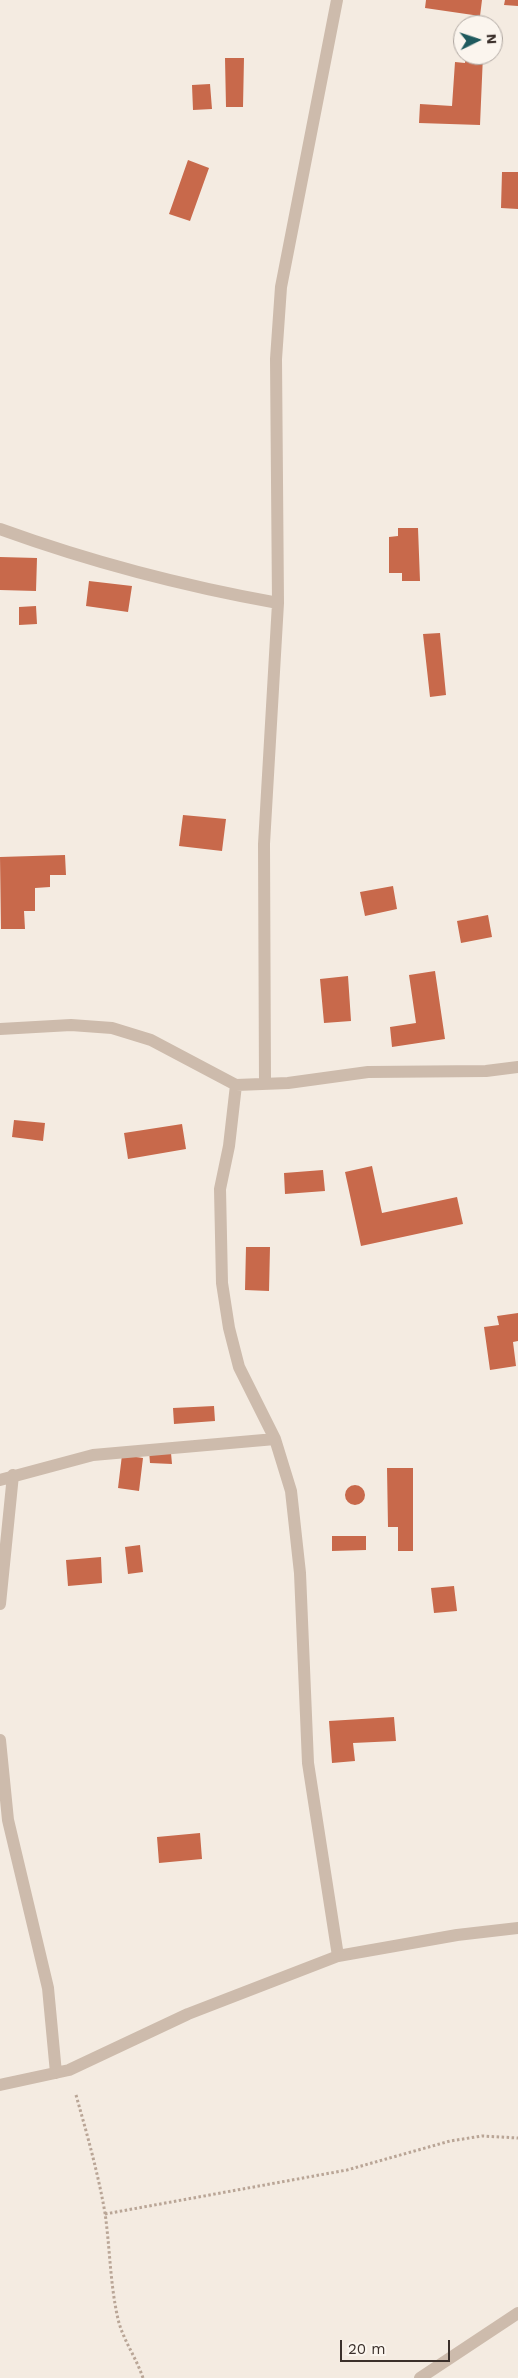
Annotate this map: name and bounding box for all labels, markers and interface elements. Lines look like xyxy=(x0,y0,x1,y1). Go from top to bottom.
north arrow xyxy=(453,15,503,65)
text: N xyxy=(484,33,500,45)
scale bar xyxy=(343,2330,453,2362)
text: 20 m xyxy=(348,2340,386,2358)

